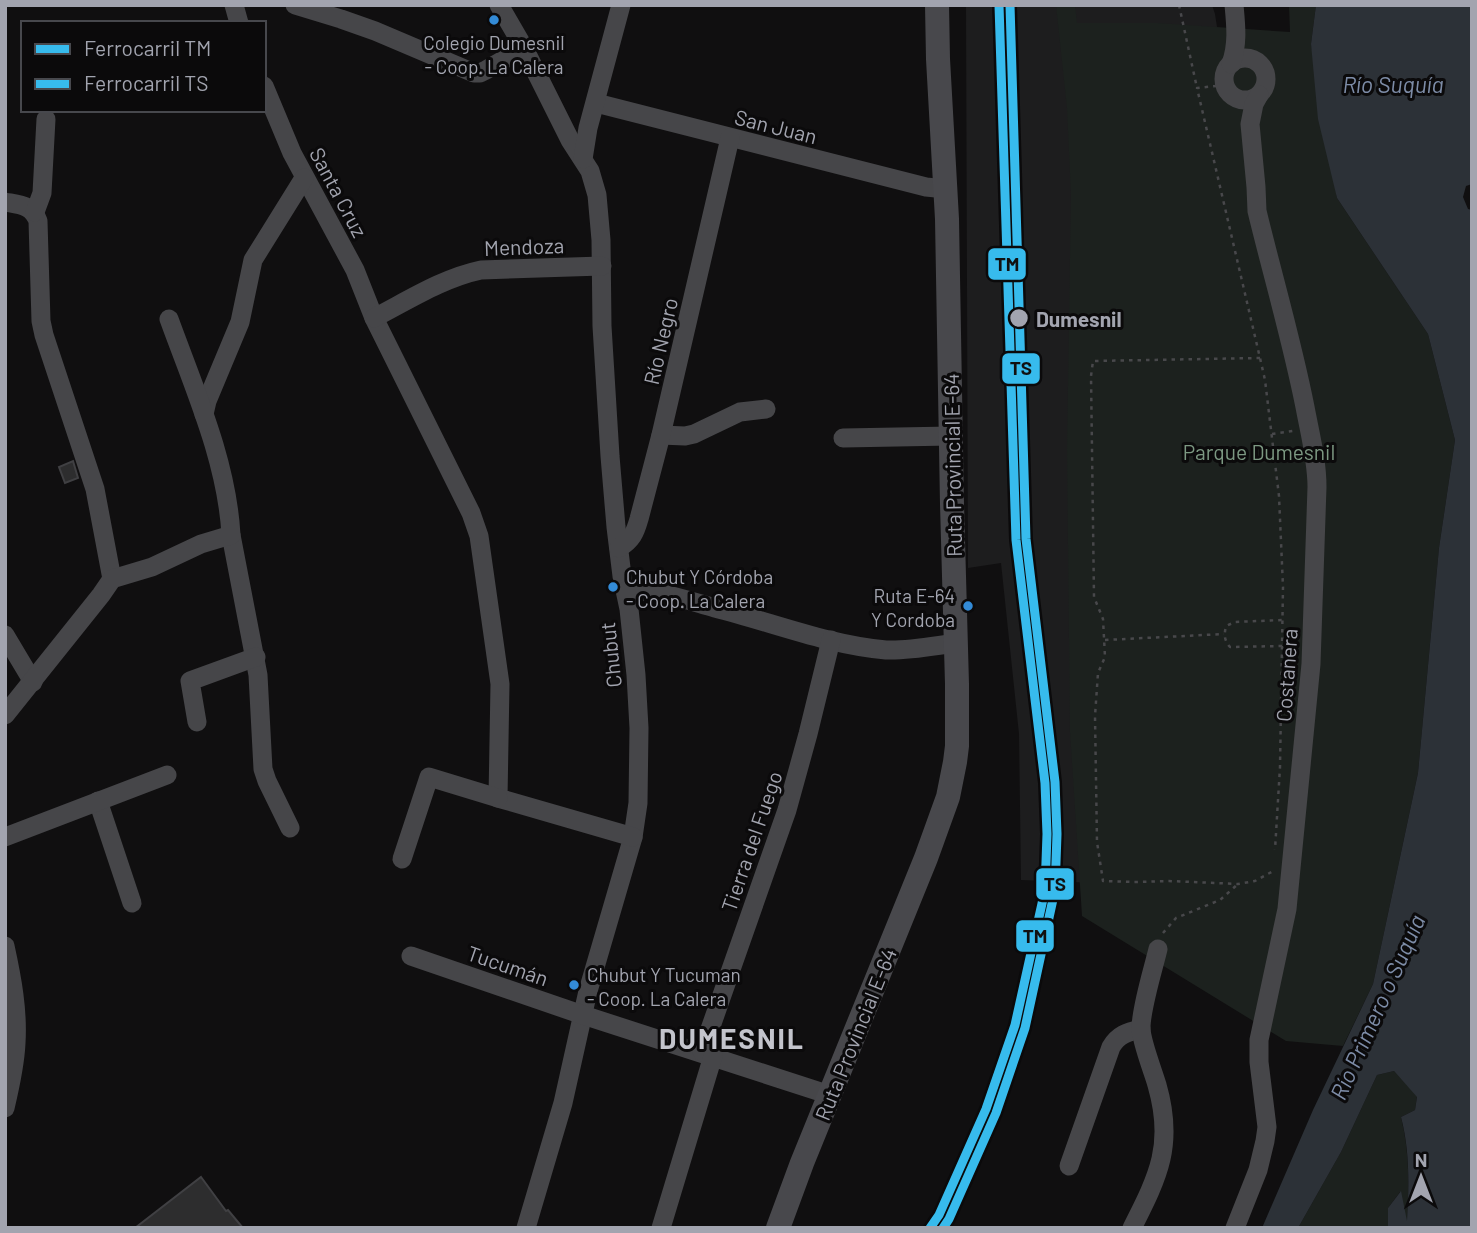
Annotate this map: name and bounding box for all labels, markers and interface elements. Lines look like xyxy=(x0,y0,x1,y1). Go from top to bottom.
marker: Colegio Dumesnil - Coop. La Calera xyxy=(487,13,501,27)
legend xyxy=(21,21,266,112)
place label: Colegio Dumesnil - Coop. La Calera xyxy=(423,31,565,78)
text: Ferrocarril TM xyxy=(84,35,211,60)
text: Ferrocarril TS xyxy=(84,70,208,95)
water label: Río Suquía xyxy=(1342,70,1444,98)
street label: San Juan xyxy=(732,104,820,148)
street label: Santa Cruz xyxy=(305,143,373,241)
street label: Mendoza xyxy=(483,232,565,260)
line badge: TM xyxy=(987,247,1027,281)
text: TM xyxy=(995,252,1019,275)
street label: Río Negro xyxy=(638,295,682,387)
place label: Dumesnil xyxy=(1036,306,1122,331)
marker: Dumesnil xyxy=(1008,307,1030,329)
line badge: TS xyxy=(1001,352,1041,385)
text: TS xyxy=(1010,356,1032,379)
street label: Ruta Provincial E-64 xyxy=(938,373,966,557)
park label: Parque Dumesnil xyxy=(1183,439,1335,464)
place label: Chubut Y Córdoba - Coop. La Calera xyxy=(626,565,773,612)
marker: Chubut Y Córdoba - Coop. La Calera xyxy=(606,580,620,594)
place label: Ruta E-64 Y Cordoba xyxy=(871,584,955,631)
marker: Ruta E-64 Y Cordoba xyxy=(961,599,975,613)
street label: Chubut xyxy=(594,621,626,689)
street label: Costanera xyxy=(1270,628,1302,722)
street label: Tierra del Fuego xyxy=(715,768,787,914)
line badge: TS xyxy=(1035,867,1075,901)
text: TS xyxy=(1044,872,1066,895)
water label: Río Primero o Suquía xyxy=(1324,910,1430,1104)
line badge: TM xyxy=(1015,919,1055,953)
text: TM xyxy=(1023,924,1047,947)
street label: Tucumán xyxy=(464,940,552,990)
street label: Ruta Provincial E-64 xyxy=(809,944,901,1124)
place label: Chubut Y Tucuman - Coop. La Calera xyxy=(587,963,741,1010)
marker: Chubut Y Tucuman - Coop. La Calera xyxy=(567,978,581,992)
district label: DUMESNIL xyxy=(659,1021,805,1055)
north arrow xyxy=(1386,1142,1456,1212)
text: N xyxy=(1415,1148,1427,1171)

